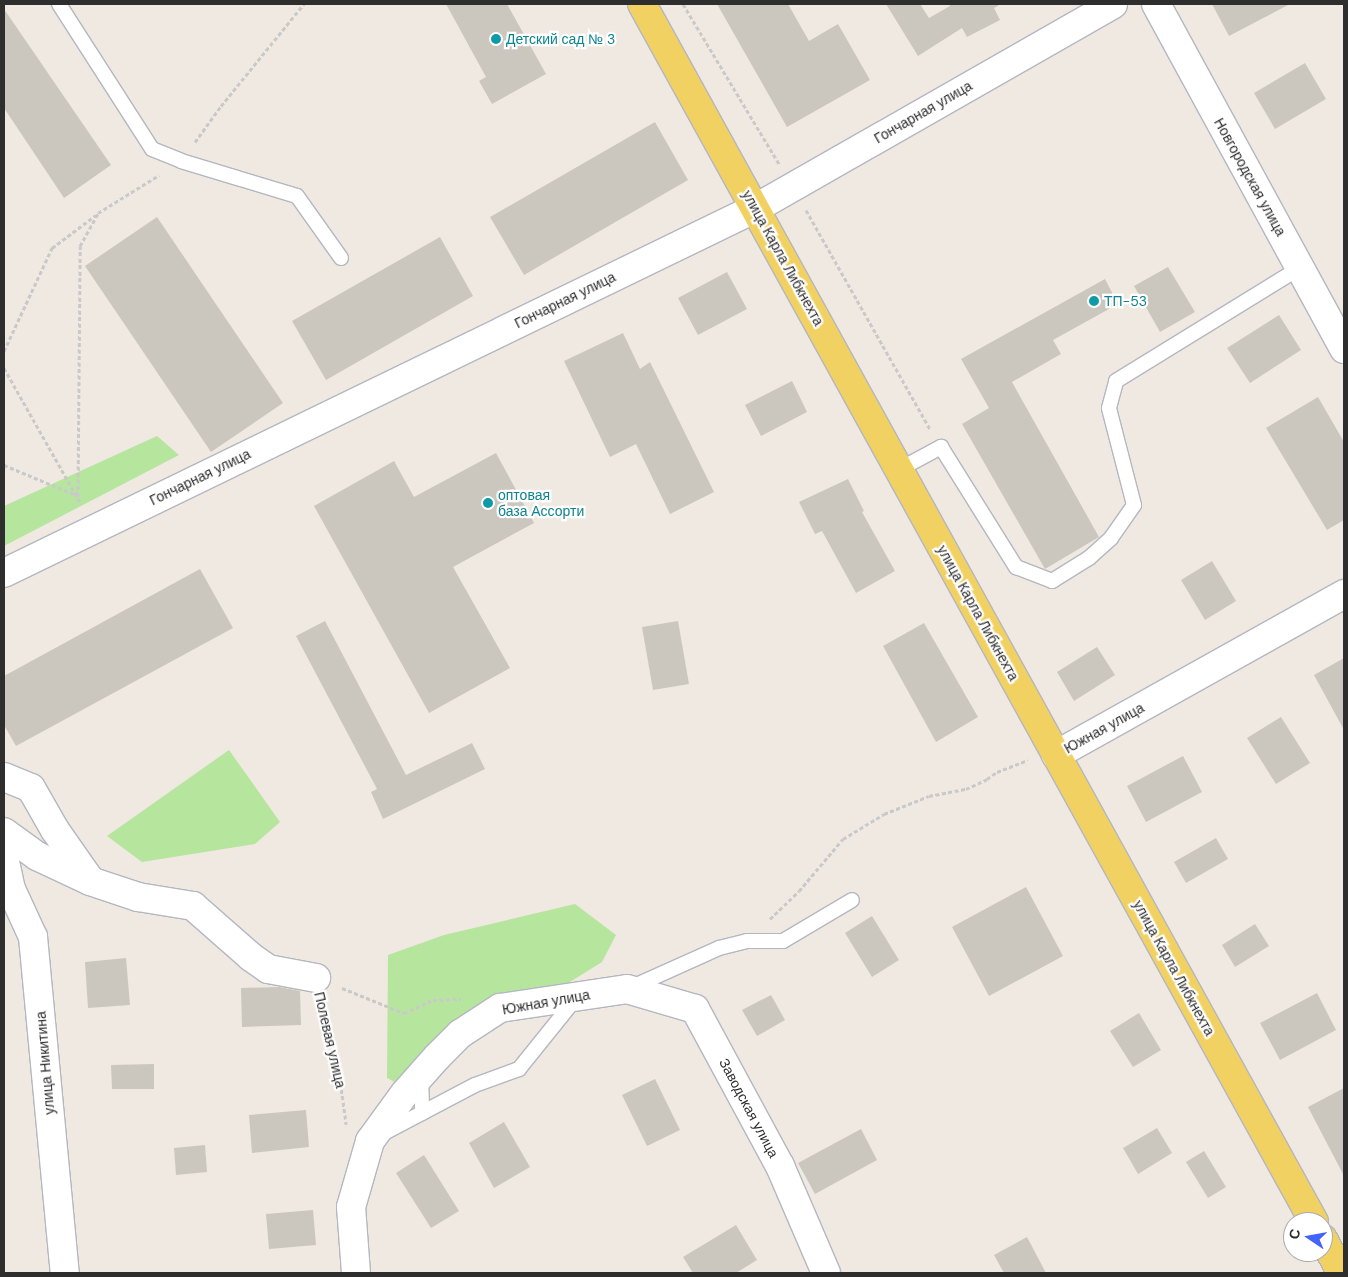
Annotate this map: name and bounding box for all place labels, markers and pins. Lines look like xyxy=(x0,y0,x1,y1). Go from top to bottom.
place label: Детский сад № 3 xyxy=(506,31,615,47)
marker: Детский сад № 3 xyxy=(490,33,502,45)
place label: ТП-53 xyxy=(1104,293,1147,309)
marker: ТП-53 xyxy=(1088,295,1100,307)
place label: оптовая база Ассорти xyxy=(498,487,584,520)
marker: оптовая база Ассорти xyxy=(482,497,494,509)

